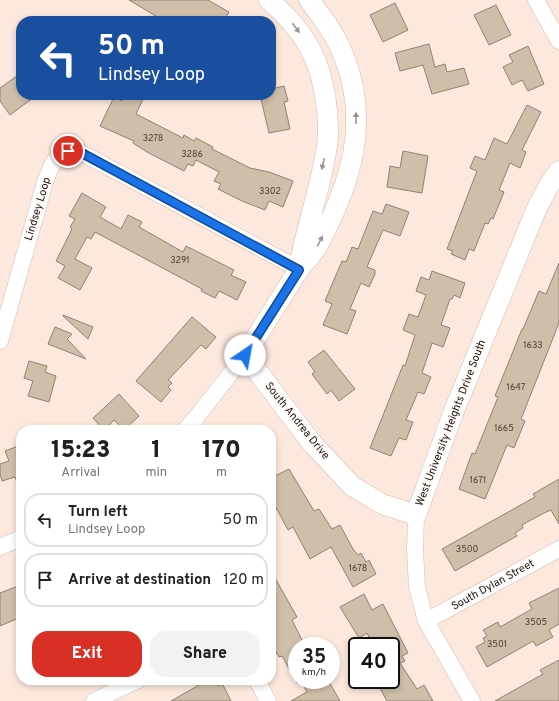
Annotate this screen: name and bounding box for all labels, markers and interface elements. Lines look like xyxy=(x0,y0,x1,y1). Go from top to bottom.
one-way arrow xyxy=(292,22,301,33)
text: 50 m xyxy=(98,29,165,65)
icon: left xyxy=(32,32,84,84)
text: Lindsey Loop xyxy=(98,64,205,87)
one-way arrow xyxy=(353,111,359,124)
house number: 3278 xyxy=(143,133,163,144)
pin xyxy=(51,134,85,168)
icon: arrive xyxy=(57,140,79,162)
house number: 3286 xyxy=(181,149,203,160)
one-way arrow xyxy=(320,158,326,170)
street label: Lindsey Loop xyxy=(22,176,54,242)
house number: 3302 xyxy=(259,186,281,197)
one-way arrow xyxy=(317,235,323,247)
house number: 3291 xyxy=(170,255,190,266)
position arrow xyxy=(224,334,266,376)
street label: West University Heights Drive South xyxy=(413,338,489,508)
house number: 1633 xyxy=(523,340,543,351)
street label: South Andrea Drive xyxy=(262,380,332,462)
house number: 1647 xyxy=(507,382,526,393)
house number: 1665 xyxy=(494,423,514,434)
text: 15:23 xyxy=(51,436,110,466)
text: 1 xyxy=(151,436,161,466)
text: 170 xyxy=(202,436,241,466)
text: Arrival xyxy=(61,465,100,481)
text: min xyxy=(145,465,167,481)
text: m xyxy=(216,465,227,481)
house number: 1671 xyxy=(470,475,486,486)
text: Turn left xyxy=(68,503,128,522)
icon: left xyxy=(34,509,56,531)
text: 50 m xyxy=(223,511,258,530)
text: Lindsey Loop xyxy=(68,522,145,538)
house number: 3500 xyxy=(456,544,478,555)
street label: South Dylan Street xyxy=(449,556,537,614)
house number: 1678 xyxy=(349,563,367,574)
icon: arrive xyxy=(34,569,56,591)
text: Arrive at destination xyxy=(68,571,211,590)
text: 120 m xyxy=(223,571,264,590)
house number: 3505 xyxy=(525,617,547,628)
button: Exit xyxy=(32,631,142,677)
button: Share xyxy=(150,631,260,677)
speed limit sign: 40 xyxy=(348,637,400,689)
house number: 3501 xyxy=(487,639,507,650)
text: 35 xyxy=(302,645,326,671)
text: km/h xyxy=(302,666,326,679)

